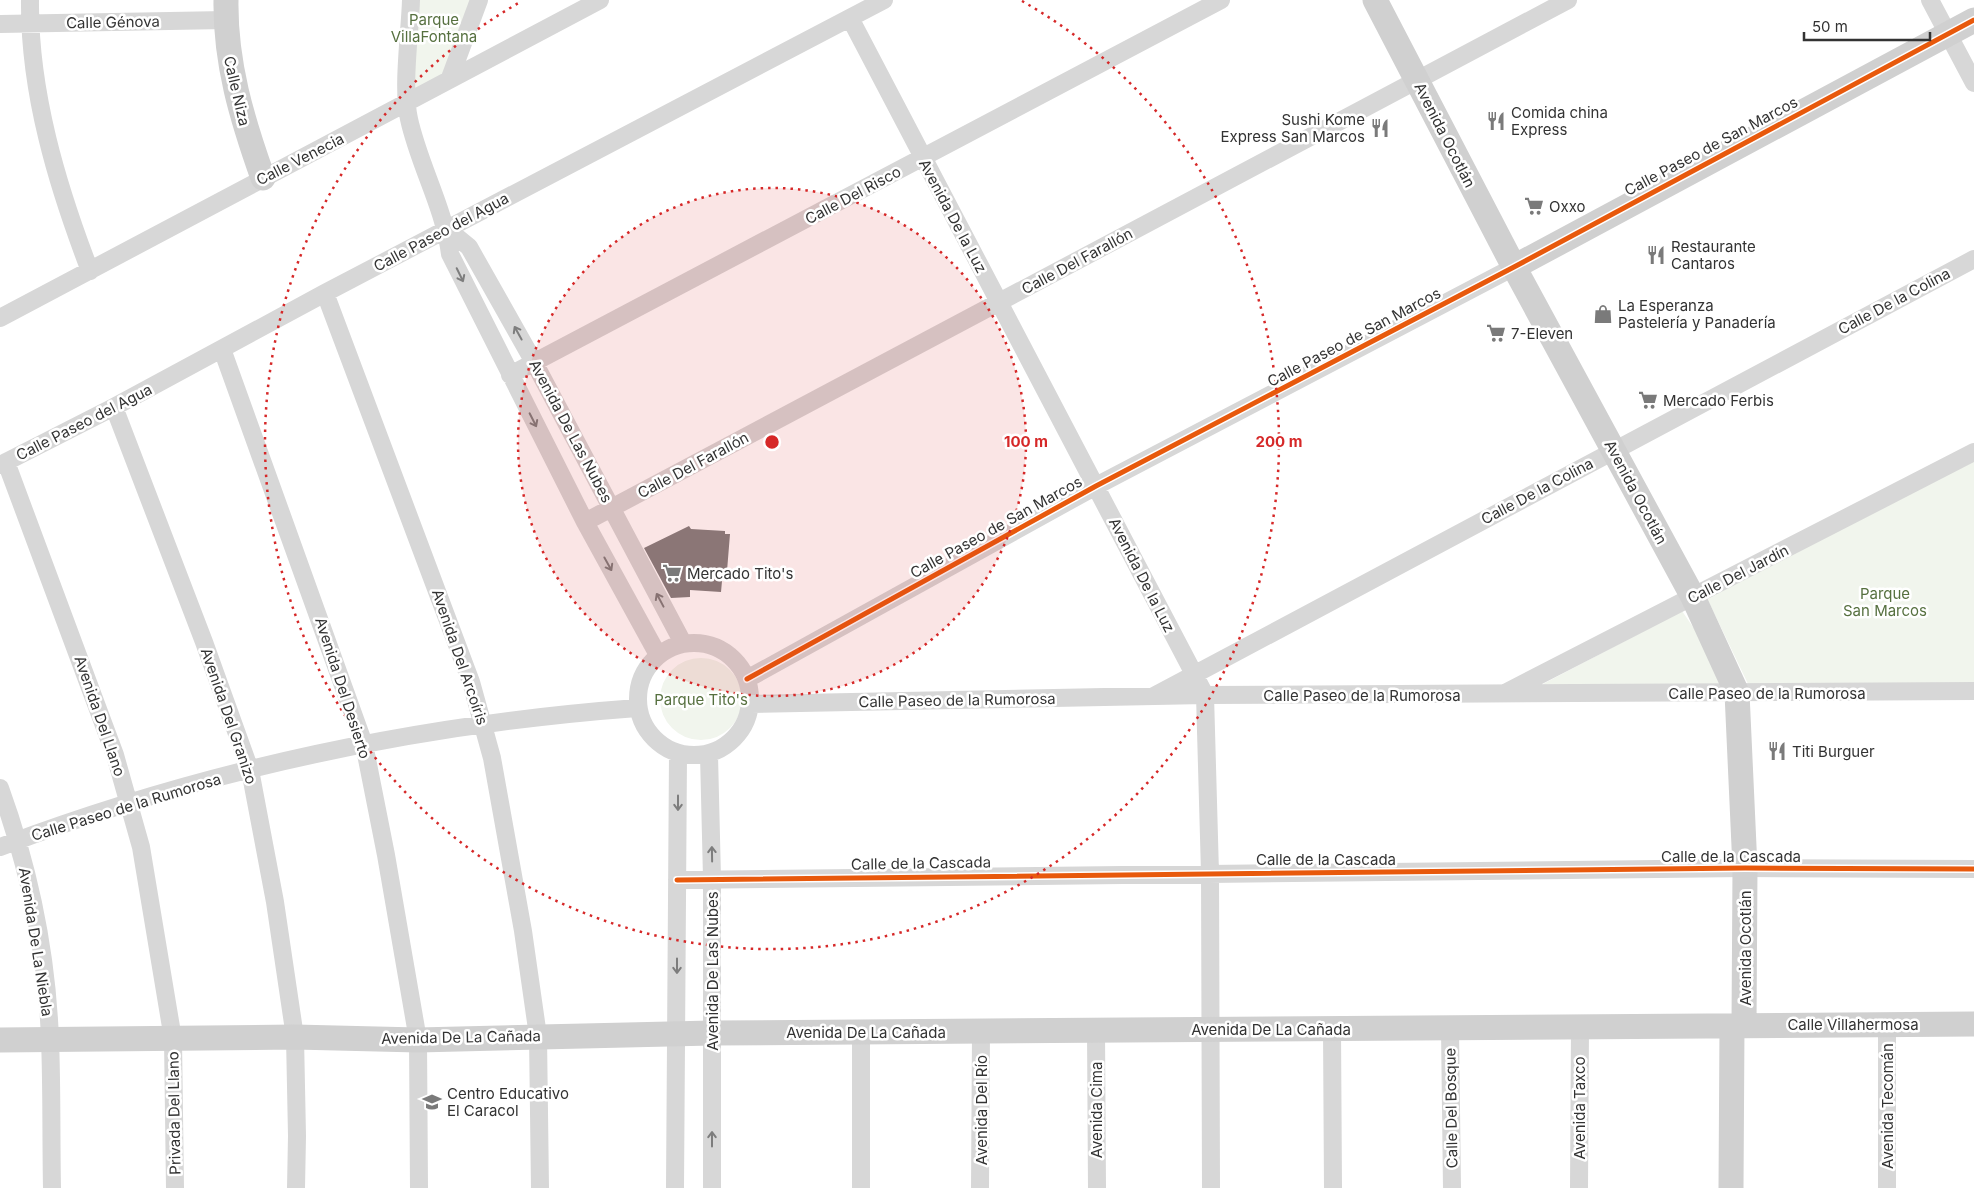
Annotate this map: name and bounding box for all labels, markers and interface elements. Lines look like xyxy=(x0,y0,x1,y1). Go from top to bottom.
park label: Parque VillaFontana xyxy=(391,10,477,46)
scale bar xyxy=(1804,10,1930,42)
street label: Calle Génova xyxy=(66,12,160,32)
text: 50 m xyxy=(1812,17,1848,36)
street label: Calle Niza xyxy=(220,54,254,128)
street label: Avenida Ocotlán xyxy=(1410,79,1480,191)
street label: Calle Paseo de San Marcos xyxy=(1621,92,1801,200)
place label: Comida china Express xyxy=(1511,103,1608,139)
place label: Sushi Kome Express San Marcos xyxy=(1220,110,1365,146)
restaurant icon: Comida china Express xyxy=(1485,110,1507,132)
restaurant icon: Sushi Kome Express San Marcos xyxy=(1369,117,1391,139)
street label: Calle Venecia xyxy=(253,129,347,189)
street label: Avenida De la Luz xyxy=(915,156,991,276)
street label: Calle Del Risco xyxy=(802,162,904,228)
street label: Calle Paseo del Agua xyxy=(370,188,512,276)
supermarket icon: Oxxo xyxy=(1523,195,1545,217)
place label: Oxxo xyxy=(1549,197,1586,216)
street label: Calle Del Farallón xyxy=(1018,224,1136,298)
place label: Restaurante Cantaros xyxy=(1671,237,1756,273)
restaurant icon: Restaurante Cantaros xyxy=(1645,244,1667,266)
street label: Calle De la Colina xyxy=(1835,263,1953,339)
one-way arrow xyxy=(456,267,465,282)
street label: Calle Paseo de San Marcos xyxy=(1264,283,1444,391)
place label: La Esperanza Pastelería y Panadería xyxy=(1618,296,1776,332)
shop icon: La Esperanza Pastelería y Panadería xyxy=(1592,303,1614,325)
supermarket icon: 7-Eleven xyxy=(1485,322,1507,344)
place label: 7-Eleven xyxy=(1511,324,1573,343)
one-way arrow xyxy=(512,327,522,341)
street label: Avenida De Las Nubes xyxy=(525,356,617,506)
street label: Calle Paseo del Agua xyxy=(13,379,155,465)
supermarket icon: Mercado Ferbis xyxy=(1637,389,1659,411)
place label: Mercado Ferbis xyxy=(1663,391,1774,410)
one-way arrow xyxy=(529,412,538,427)
street label: Calle Del Farallón xyxy=(634,428,752,502)
text: 100 m xyxy=(1004,432,1048,451)
text: 200 m xyxy=(1256,432,1302,451)
centre of rings xyxy=(763,433,781,451)
street label: Avenida Ocotlán xyxy=(1601,437,1671,547)
street label: Calle De la Colina xyxy=(1478,453,1596,529)
street label: Calle Paseo de San Marcos xyxy=(907,472,1085,582)
street label: Avenida De la Luz xyxy=(1105,514,1179,636)
street label: Calle Del Jardín xyxy=(1684,540,1792,608)
one-way arrow xyxy=(604,556,613,571)
supermarket icon: Mercado Tito's xyxy=(661,562,683,584)
place label: Mercado Tito's xyxy=(687,564,794,583)
park label: Parque San Marcos xyxy=(1843,584,1927,620)
street label: Avenida Del Arcoíris xyxy=(428,587,492,727)
one-way arrow xyxy=(655,593,664,608)
street label: Avenida Del Desierto xyxy=(311,615,375,761)
street label: Avenida Del Granizo xyxy=(197,645,261,787)
street label: Avenida Del Llano xyxy=(70,653,130,779)
street label: Calle Paseo de la Rumorosa xyxy=(1668,684,1866,703)
street label: Calle Paseo de la Rumorosa xyxy=(1263,686,1461,705)
street label: Calle Paseo de la Rumorosa xyxy=(858,689,1056,711)
park label: Parque Tito's xyxy=(654,690,748,709)
restaurant icon: Titi Burguer xyxy=(1766,740,1788,762)
place label: Titi Burguer xyxy=(1792,742,1875,761)
street label: Calle Paseo de la Rumorosa xyxy=(29,769,223,845)
one-way arrow xyxy=(673,795,683,811)
one-way arrow xyxy=(707,847,717,863)
street label: Calle de la Cascada xyxy=(1661,847,1801,866)
street label: Calle de la Cascada xyxy=(1256,850,1396,869)
street label: Calle de la Cascada xyxy=(851,852,991,874)
street label: Avenida De La Niebla xyxy=(15,866,57,1018)
street label: Avenida Ocotlán xyxy=(1736,890,1755,1006)
street label: Avenida De Las Nubes xyxy=(703,891,722,1051)
one-way arrow xyxy=(672,958,682,974)
street label: Calle Villahermosa xyxy=(1787,1015,1919,1034)
street label: Avenida De La Cañada xyxy=(1191,1020,1351,1039)
street label: Avenida De La Cañada xyxy=(786,1023,946,1042)
street label: Avenida De La Cañada xyxy=(381,1026,541,1048)
street label: Avenida Tecomán xyxy=(1878,1043,1897,1169)
street label: Calle Del Bosque xyxy=(1440,1048,1462,1168)
street label: Privada Del Llano xyxy=(163,1051,185,1175)
street label: Avenida Del Río xyxy=(972,1055,991,1165)
street label: Avenida Taxco xyxy=(1570,1057,1589,1159)
street label: Avenida Cima xyxy=(1087,1062,1106,1158)
place label: Centro Educativo El Caracol xyxy=(447,1084,569,1120)
school or university icon: Centro Educativo El Caracol xyxy=(421,1091,443,1113)
one-way arrow xyxy=(707,1132,717,1148)

